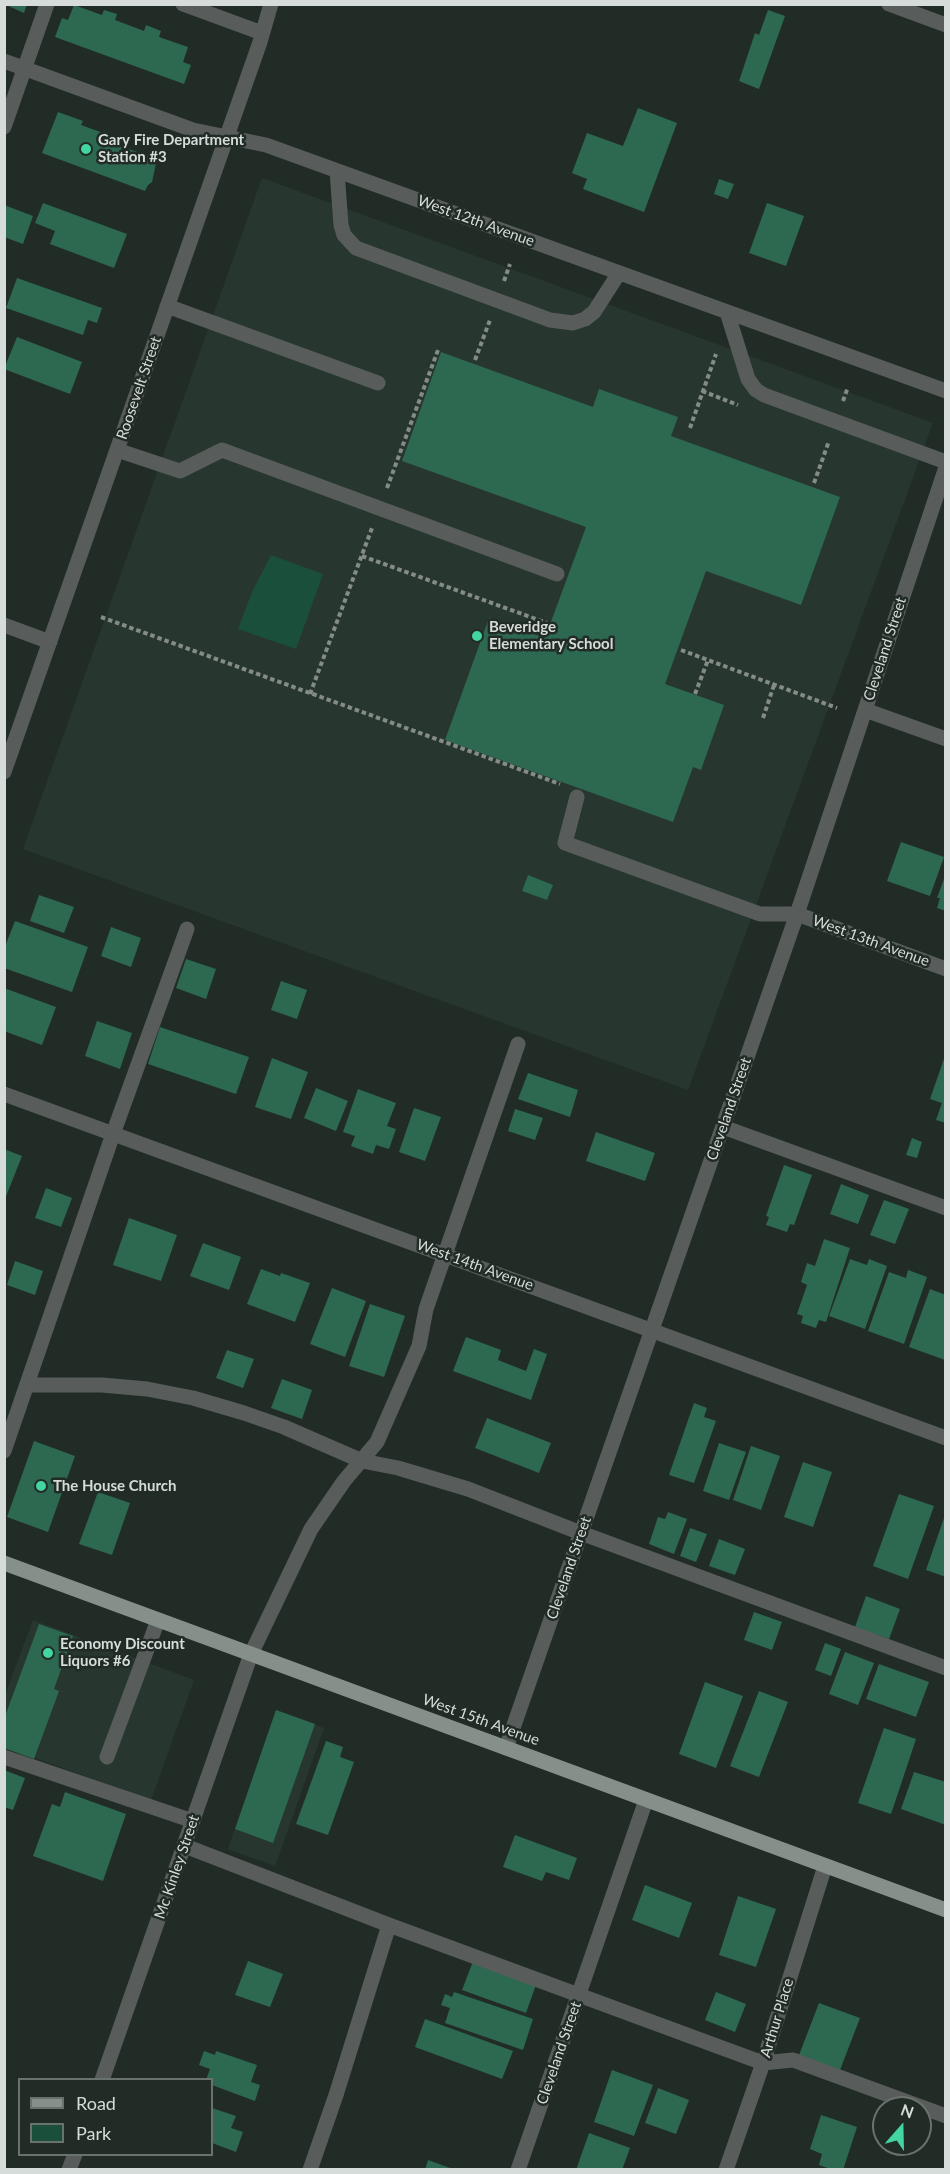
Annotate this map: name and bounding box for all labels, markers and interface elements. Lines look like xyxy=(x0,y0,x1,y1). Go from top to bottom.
place label: Gary Fire Department Station #3 xyxy=(98,131,244,166)
marker: Gary Fire Department Station #3 xyxy=(79,142,93,156)
street label: West 12th Avenue xyxy=(415,192,537,250)
street label: Roosevelt Street xyxy=(113,334,165,442)
street label: Cleveland Street xyxy=(860,595,910,703)
place label: Beveridge Elementary School xyxy=(489,618,613,653)
marker: Beveridge Elementary School xyxy=(470,629,484,643)
street label: West 13th Avenue xyxy=(810,912,932,970)
street label: Cleveland Street xyxy=(703,1055,755,1163)
street label: West 14th Avenue xyxy=(414,1236,536,1294)
place label: The House Church xyxy=(53,1477,177,1495)
marker: The House Church xyxy=(34,1479,48,1493)
street label: Cleveland Street xyxy=(543,1514,595,1622)
place label: Economy Discount Liquors #6 xyxy=(60,1635,185,1670)
marker: Economy Discount Liquors #6 xyxy=(41,1646,55,1660)
street label: West 15th Avenue xyxy=(420,1691,542,1749)
street label: Mc Kinley Street xyxy=(151,1813,203,1921)
street label: Arthur Place xyxy=(756,1976,798,2060)
street label: Cleveland Street xyxy=(533,1999,585,2107)
legend xyxy=(18,2078,213,2156)
text: Road xyxy=(76,2092,116,2114)
north arrow xyxy=(872,2096,932,2156)
text: N xyxy=(899,2099,917,2122)
text: Park xyxy=(76,2122,111,2144)

